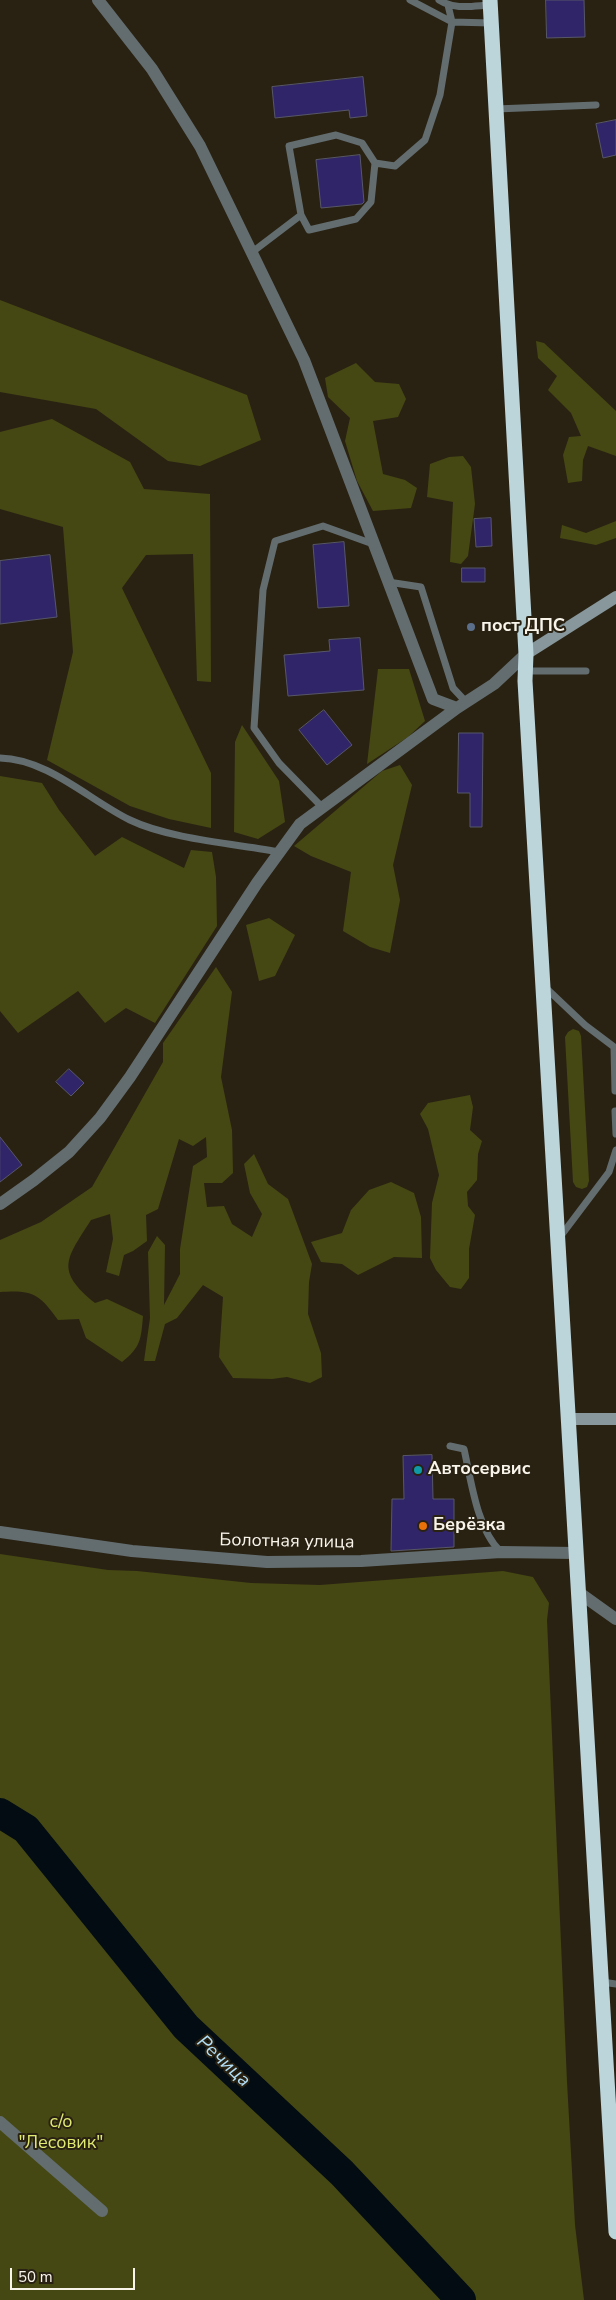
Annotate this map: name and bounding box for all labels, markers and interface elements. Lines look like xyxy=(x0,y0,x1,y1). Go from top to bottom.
place label: пост ДПС xyxy=(481,616,565,638)
marker: пост ДПС xyxy=(465,621,477,633)
place label: Автосервис xyxy=(428,1459,530,1481)
marker: Автосервис xyxy=(412,1464,424,1476)
place label: Берёзка xyxy=(433,1515,506,1537)
marker: Берёзка xyxy=(417,1520,429,1532)
street label: Болотная улица xyxy=(219,1530,355,1554)
water label: Речица xyxy=(191,2031,255,2093)
park label: с/о "Лесовик" xyxy=(19,2112,103,2154)
scale bar xyxy=(12,2258,138,2290)
text: 50 m xyxy=(18,2267,53,2287)

